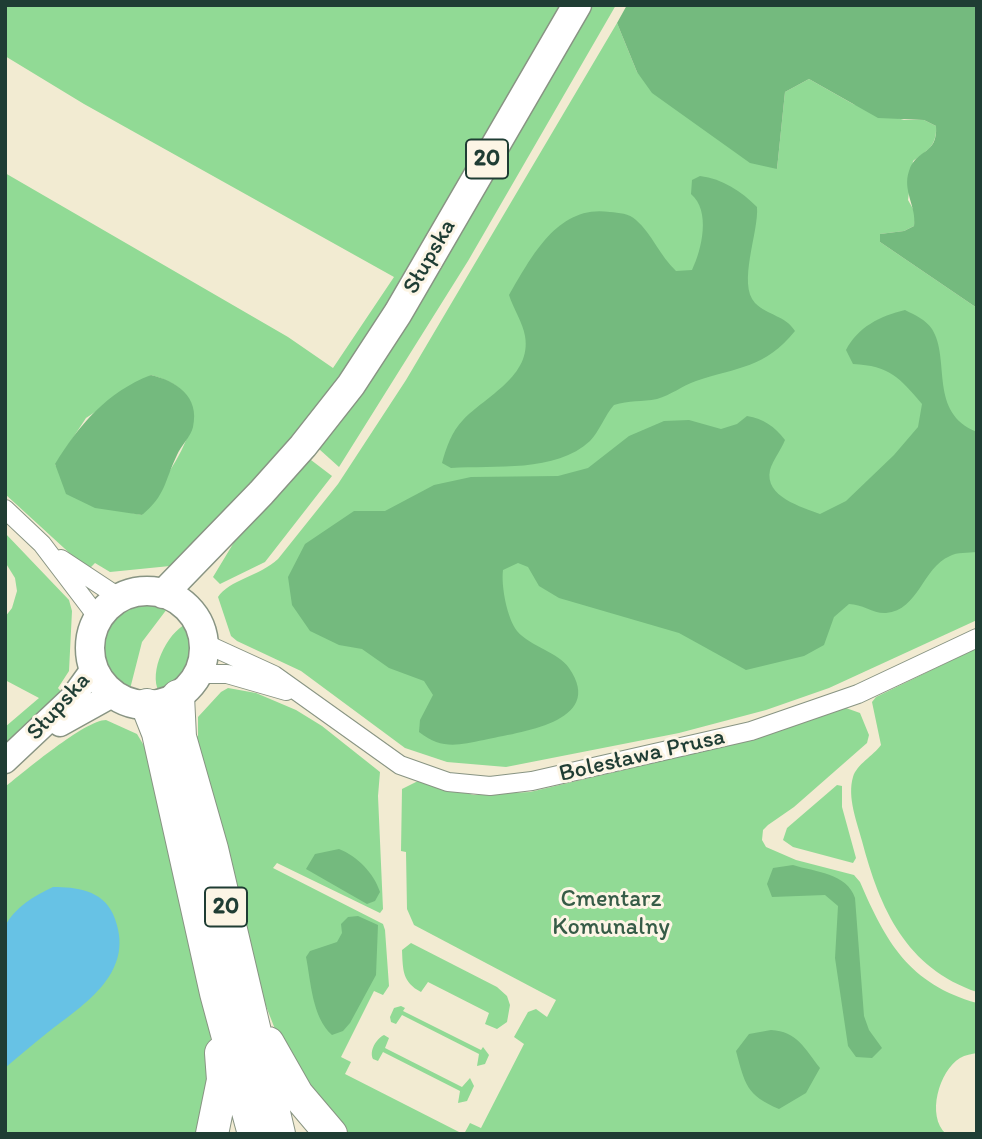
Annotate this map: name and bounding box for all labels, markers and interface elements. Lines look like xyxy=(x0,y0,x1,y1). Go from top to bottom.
road number: 20 xyxy=(466,140,508,178)
street label: Słupska xyxy=(397,215,463,299)
street label: Słupska xyxy=(21,667,97,747)
street label: Bolesława Prusa xyxy=(556,723,728,789)
park label: Cmentarz Komunalny xyxy=(552,886,670,942)
road number: 20 xyxy=(205,888,247,926)

